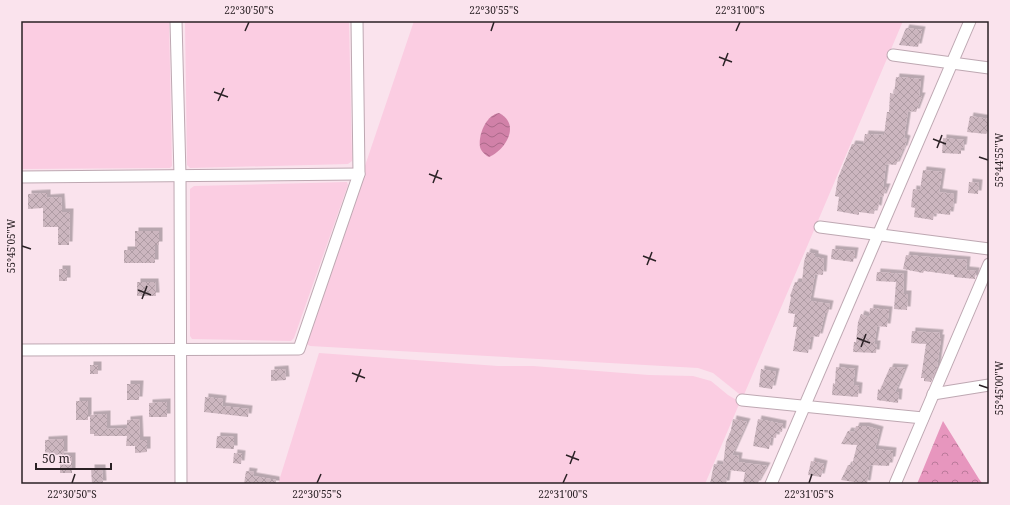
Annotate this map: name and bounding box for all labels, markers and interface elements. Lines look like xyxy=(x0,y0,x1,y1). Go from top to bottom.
text: 22°30'50"S xyxy=(224,3,274,17)
text: 22°30'55"S xyxy=(469,3,519,17)
text: 22°31'00"S xyxy=(715,3,765,17)
text: 55°44'55"W xyxy=(992,132,1006,187)
text: 55°45'05"W xyxy=(4,218,18,273)
text: 55°45'00"W xyxy=(992,360,1006,415)
scale bar xyxy=(36,445,111,471)
text: 50 m xyxy=(42,450,70,467)
text: 22°30'50"S xyxy=(47,487,97,501)
text: 22°30'55"S xyxy=(292,487,342,501)
text: 22°31'00"S xyxy=(538,487,588,501)
text: 22°31'05"S xyxy=(784,487,834,501)

